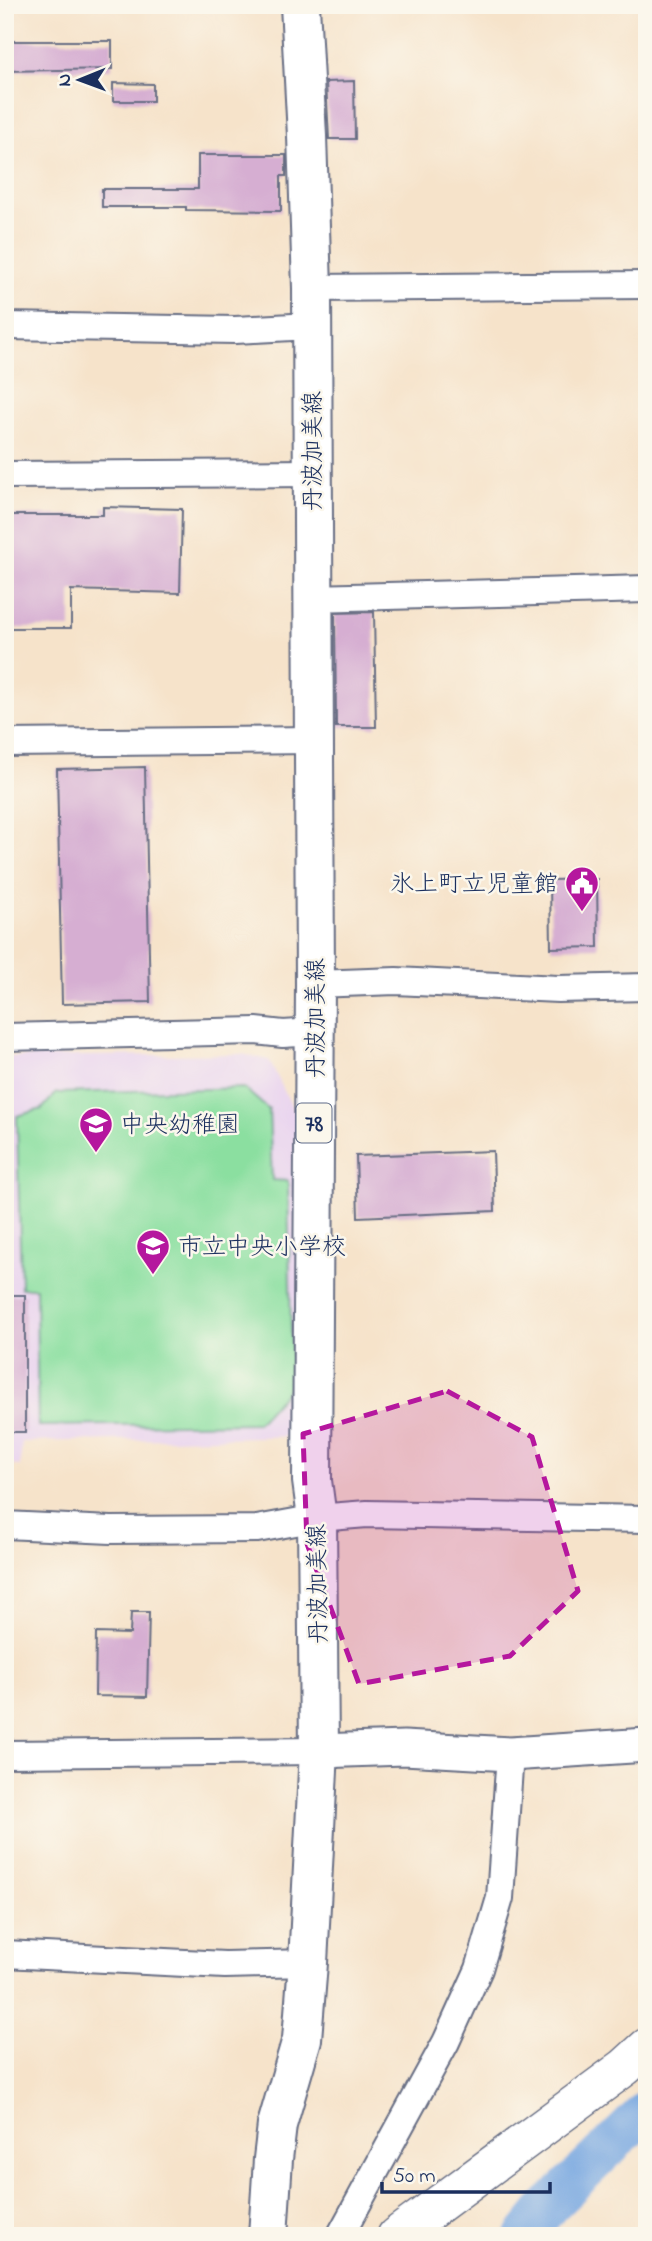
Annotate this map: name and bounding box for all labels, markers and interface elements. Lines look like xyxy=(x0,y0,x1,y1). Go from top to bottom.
north arrow xyxy=(46,46,116,116)
text: N xyxy=(52,73,79,87)
street label: 丹波加美線 xyxy=(297,391,332,511)
public building icon: 氷上町立児童館 xyxy=(563,864,601,913)
place label: 氷上町立児童館 xyxy=(390,868,558,903)
street label: 丹波加美線 xyxy=(300,958,335,1078)
road number: 78 xyxy=(296,1104,332,1142)
school or university icon: 中央幼稚園 xyxy=(77,1105,115,1154)
place label: 中央幼稚園 xyxy=(120,1109,240,1144)
school or university icon: 市立中央小学校 xyxy=(134,1227,172,1276)
place label: 市立中央小学校 xyxy=(178,1231,346,1266)
street label: 丹波加美線 xyxy=(301,1524,338,1644)
scale bar xyxy=(382,2150,550,2194)
text: 50 m xyxy=(393,2162,436,2192)

